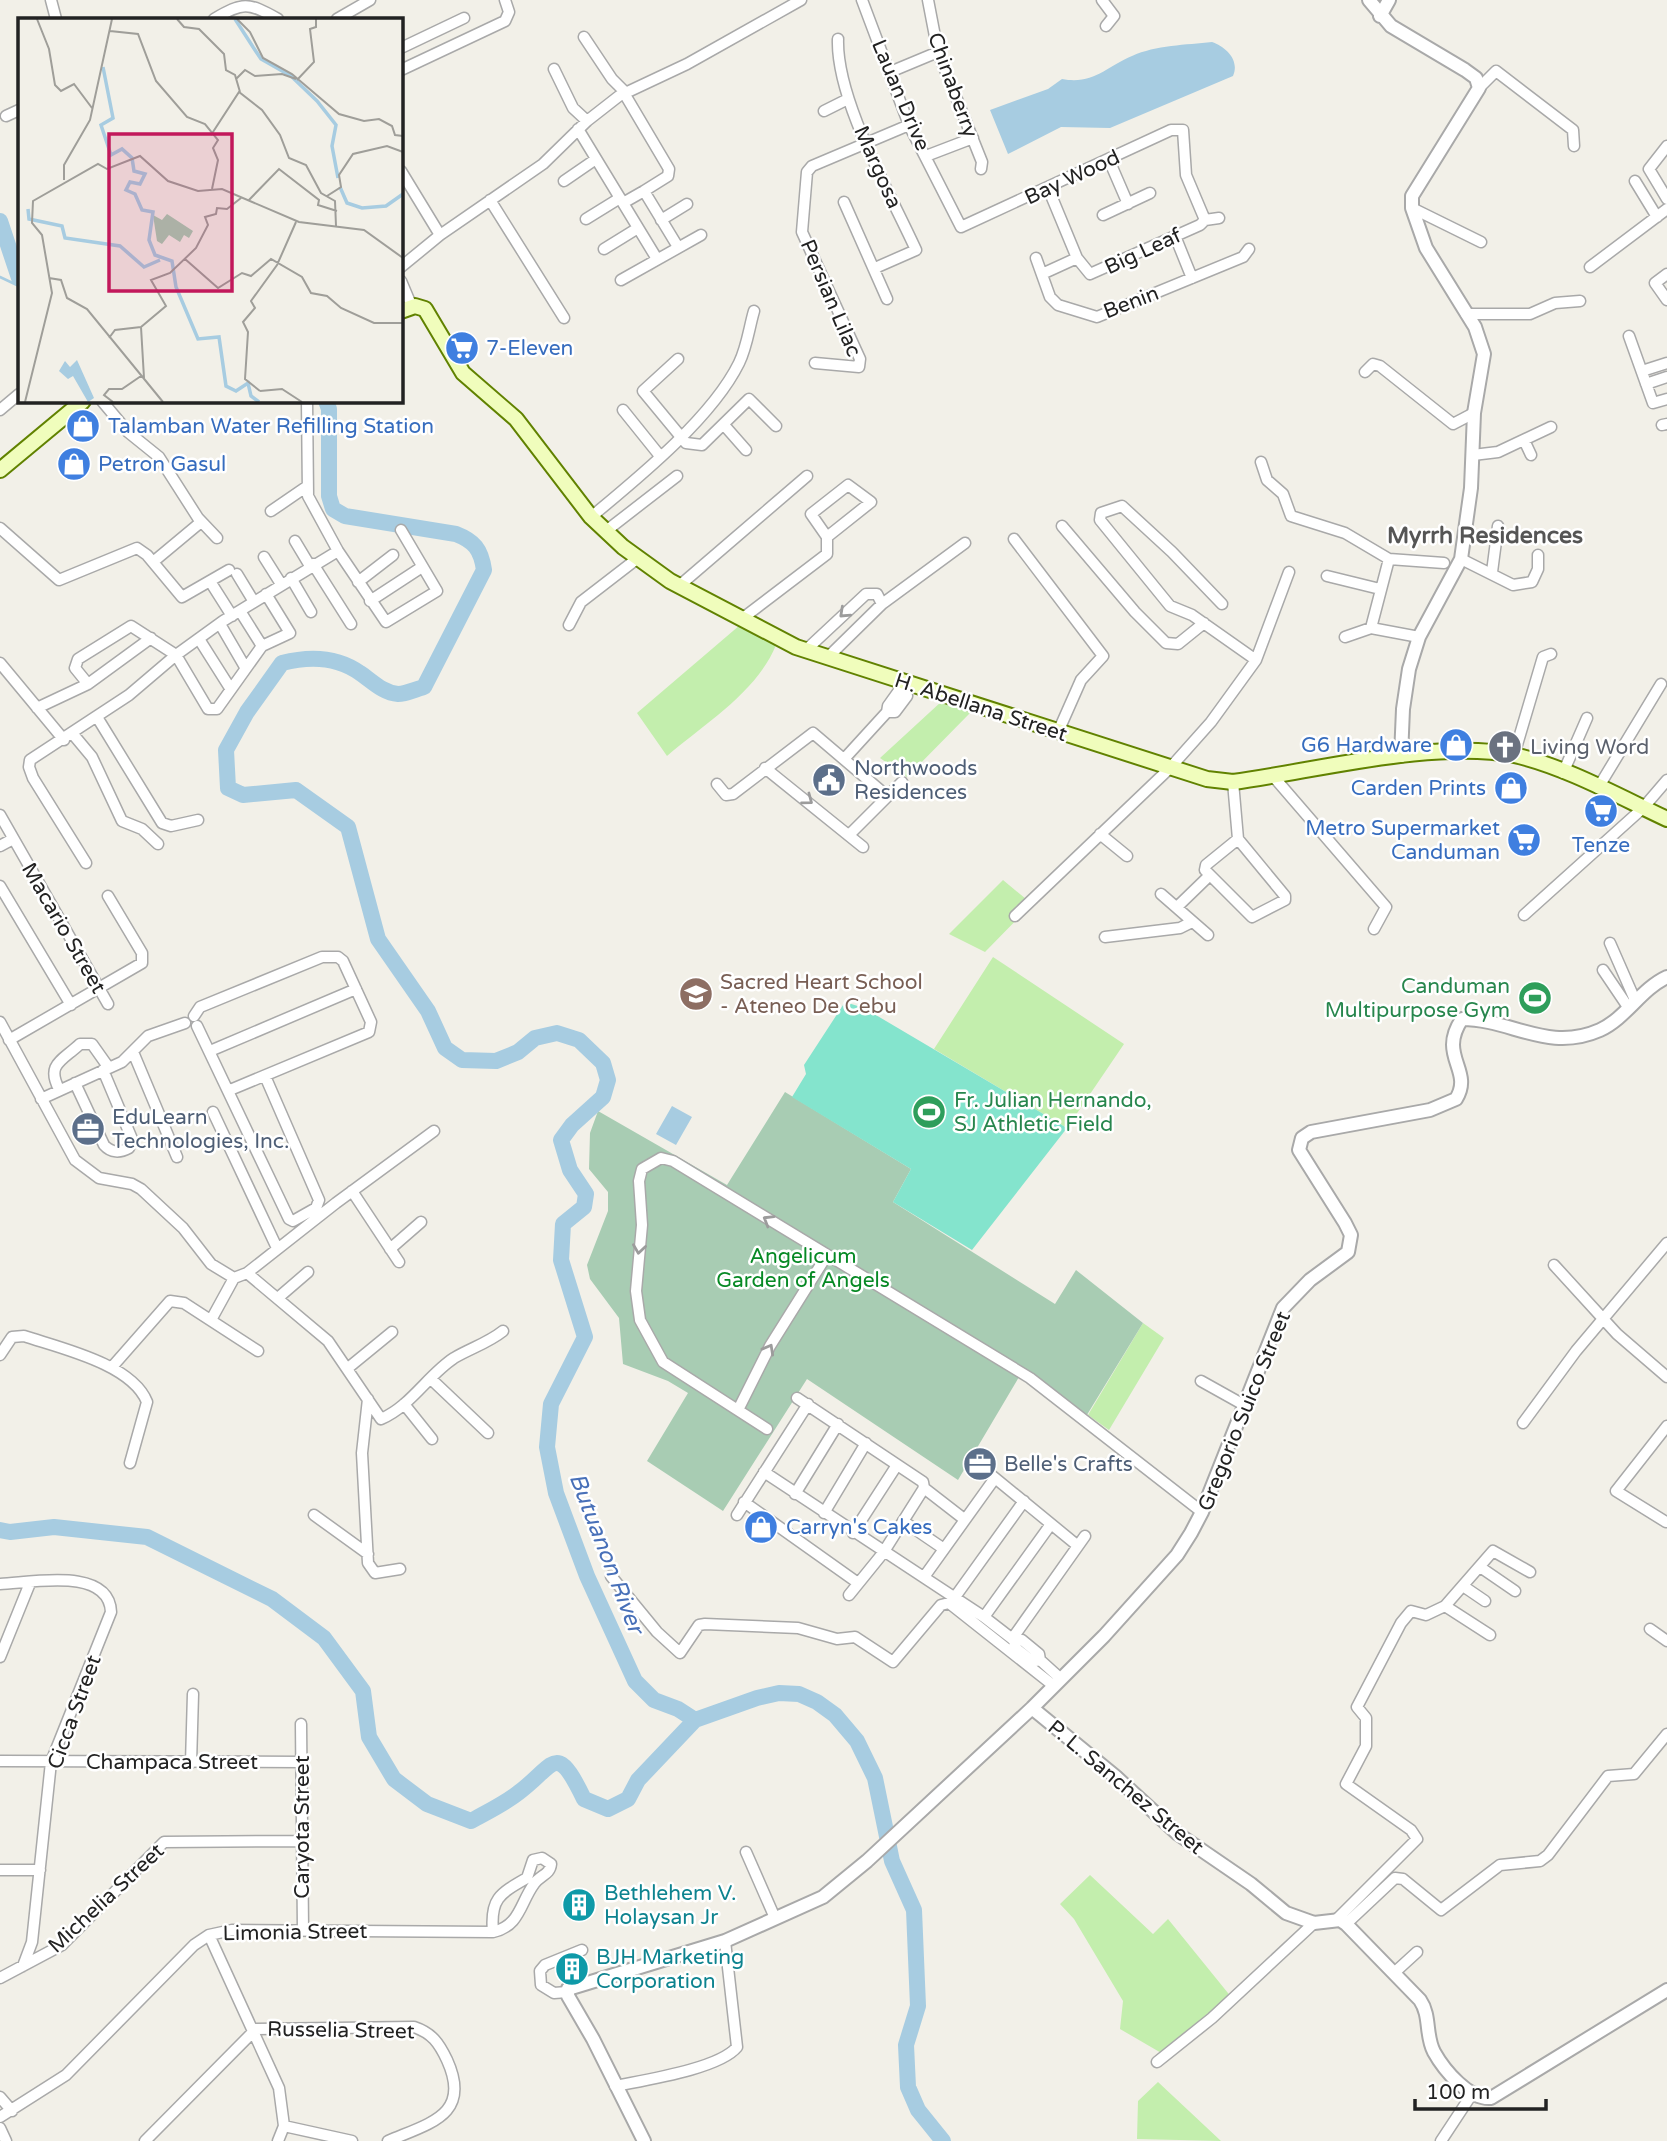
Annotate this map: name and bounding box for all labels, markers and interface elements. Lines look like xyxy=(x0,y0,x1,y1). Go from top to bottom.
inset map xyxy=(18,18,402,402)
street label: Chinaberry xyxy=(922,29,983,141)
street label: Lauan Drive xyxy=(866,36,935,155)
street label: Margosa xyxy=(848,122,907,212)
street label: Bay Wood xyxy=(1021,145,1124,210)
street label: Big Leaf xyxy=(1101,223,1186,280)
street label: Persian Lilac xyxy=(795,236,866,360)
street label: Benin xyxy=(1100,281,1162,324)
supermarket icon: 7-Eleven xyxy=(443,329,481,367)
place label: 7-Eleven xyxy=(486,336,573,361)
shop icon: Talamban Water Refilling Station xyxy=(64,407,102,445)
place label: Talamban Water Refilling Station xyxy=(108,414,434,439)
shop icon: Petron Gasul xyxy=(55,445,93,483)
place label: Petron Gasul xyxy=(98,452,226,477)
district label: Myrrh Residences xyxy=(1387,522,1583,550)
one-way arrow xyxy=(839,605,852,618)
street label: H. Abellana Street xyxy=(891,668,1070,747)
shop icon: G6 Hardware xyxy=(1437,726,1475,764)
church icon: Living Word xyxy=(1486,728,1524,766)
place label: G6 Hardware xyxy=(1301,733,1432,758)
place label: Living Word xyxy=(1530,735,1649,760)
place label: Northwoods Residences xyxy=(854,756,977,805)
public building icon: Northwoods Residences xyxy=(810,761,848,799)
shop icon: Carden Prints xyxy=(1492,769,1530,807)
place label: Carden Prints xyxy=(1351,776,1486,801)
one-way arrow xyxy=(800,792,813,804)
supermarket icon: Tenze xyxy=(1582,792,1620,830)
place label: Metro Supermarket Canduman xyxy=(1305,816,1500,865)
supermarket icon: Metro Supermarket Canduman xyxy=(1505,821,1543,859)
place label: Tenze xyxy=(1572,833,1630,858)
street label: Macario Street xyxy=(16,859,111,998)
place label: Sacred Heart School - Ateneo De Cebu xyxy=(720,970,923,1019)
place label: Canduman Multipurpose Gym xyxy=(1325,974,1510,1023)
school or university icon: Sacred Heart School - Ateneo De Cebu xyxy=(677,975,715,1013)
sports icon: Canduman Multipurpose Gym xyxy=(1516,979,1554,1017)
place label: Fr. Julian Hernando, SJ Athletic Field xyxy=(954,1088,1152,1137)
sports icon: Fr. Julian Hernando, SJ Athletic Field xyxy=(910,1093,948,1131)
place label: EduLearn Technologies, Inc. xyxy=(112,1105,289,1154)
office icon: EduLearn Technologies, Inc. xyxy=(69,1110,107,1148)
one-way arrow xyxy=(763,1215,776,1228)
one-way arrow xyxy=(631,1243,646,1255)
park label: Angelicum Garden of Angels xyxy=(716,1244,890,1293)
street label: Gregorio Suico Street xyxy=(1193,1308,1296,1515)
one-way arrow xyxy=(761,1344,774,1356)
office icon: Belle's Crafts xyxy=(961,1445,999,1483)
place label: Belle's Crafts xyxy=(1004,1452,1133,1477)
water label: Butuanon River xyxy=(563,1469,651,1640)
shop icon: Carryn's Cakes xyxy=(742,1508,780,1546)
place label: Carryn's Cakes xyxy=(786,1515,932,1540)
street label: Cicca Street xyxy=(42,1652,107,1773)
street label: P. L. Sanchez Street xyxy=(1043,1715,1209,1860)
street label: Champaca Street xyxy=(86,1750,258,1775)
street label: Caryota Street xyxy=(290,1755,315,1899)
street label: Michelia Street xyxy=(43,1838,169,1958)
place label: Bethlehem V. Holaysan Jr xyxy=(604,1881,736,1930)
building icon: Bethlehem V. Holaysan Jr xyxy=(560,1886,598,1924)
street label: Limonia Street xyxy=(222,1919,368,1946)
place label: BJH Marketing Corporation xyxy=(596,1945,744,1994)
building icon: BJH Marketing Corporation xyxy=(553,1950,591,1988)
street label: Russelia Street xyxy=(267,2017,415,2044)
scale bar xyxy=(1415,2068,1546,2112)
text: 100 m xyxy=(1426,2080,1490,2105)

